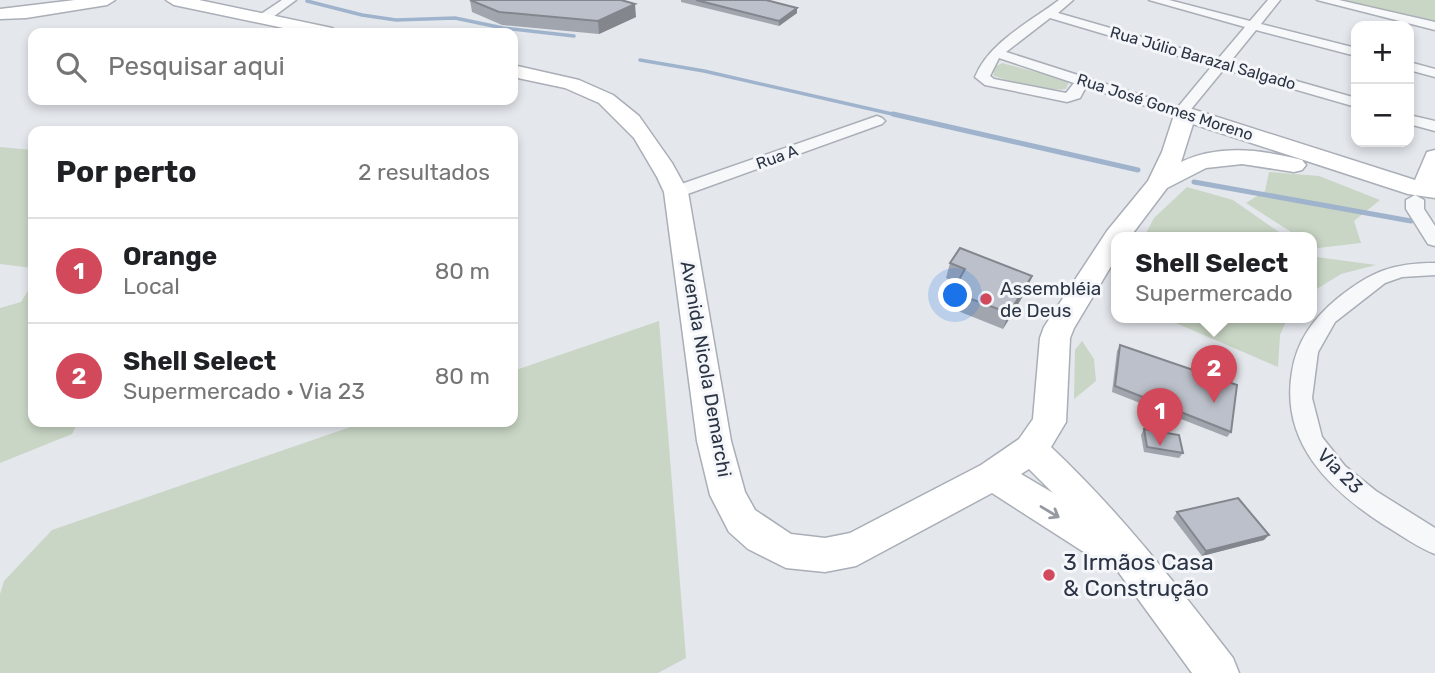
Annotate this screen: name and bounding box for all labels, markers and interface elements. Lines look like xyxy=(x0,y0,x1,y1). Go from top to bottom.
map controls xyxy=(1351,21,1414,147)
button: + xyxy=(1351,21,1414,84)
street label: Rua Júlio Barazal Salgado xyxy=(1108,22,1298,94)
search box xyxy=(28,28,518,105)
icon: search xyxy=(52,48,90,86)
text: Pesquisar aqui xyxy=(108,51,285,82)
street label: Rua José Gomes Moreno xyxy=(1074,69,1256,145)
button: − xyxy=(1351,84,1414,147)
street label: Rua A xyxy=(753,141,801,173)
text: Por perto xyxy=(56,154,197,190)
text: 2 resultados xyxy=(358,158,490,186)
popup xyxy=(1111,232,1317,323)
text: Orange xyxy=(123,241,217,272)
text: Shell Select xyxy=(1135,248,1288,279)
text: 1 xyxy=(73,257,85,285)
text: 80 m xyxy=(435,257,490,285)
street label: Avenida Nicola Demarchi xyxy=(676,259,736,479)
text: Local xyxy=(123,272,180,300)
place label: Assembléia de Deus xyxy=(1000,277,1101,322)
your location xyxy=(938,278,972,312)
text: Supermercado xyxy=(1135,279,1293,307)
marker: Assembléia de Deus xyxy=(978,291,994,307)
pin: 2 xyxy=(1191,345,1237,403)
text: Shell Select xyxy=(123,346,276,377)
text: 2 xyxy=(72,362,86,390)
text: 80 m xyxy=(435,362,490,390)
text: Supermercado · Via 23 xyxy=(123,377,365,405)
pin: 1 xyxy=(1137,388,1183,446)
street label: Via 23 xyxy=(1313,444,1367,498)
one-way arrow xyxy=(1039,506,1059,520)
place label: 3 Irmãos Casa & Construção xyxy=(1063,548,1214,602)
marker: 3 Irmãos Casa & Construção xyxy=(1041,567,1057,583)

